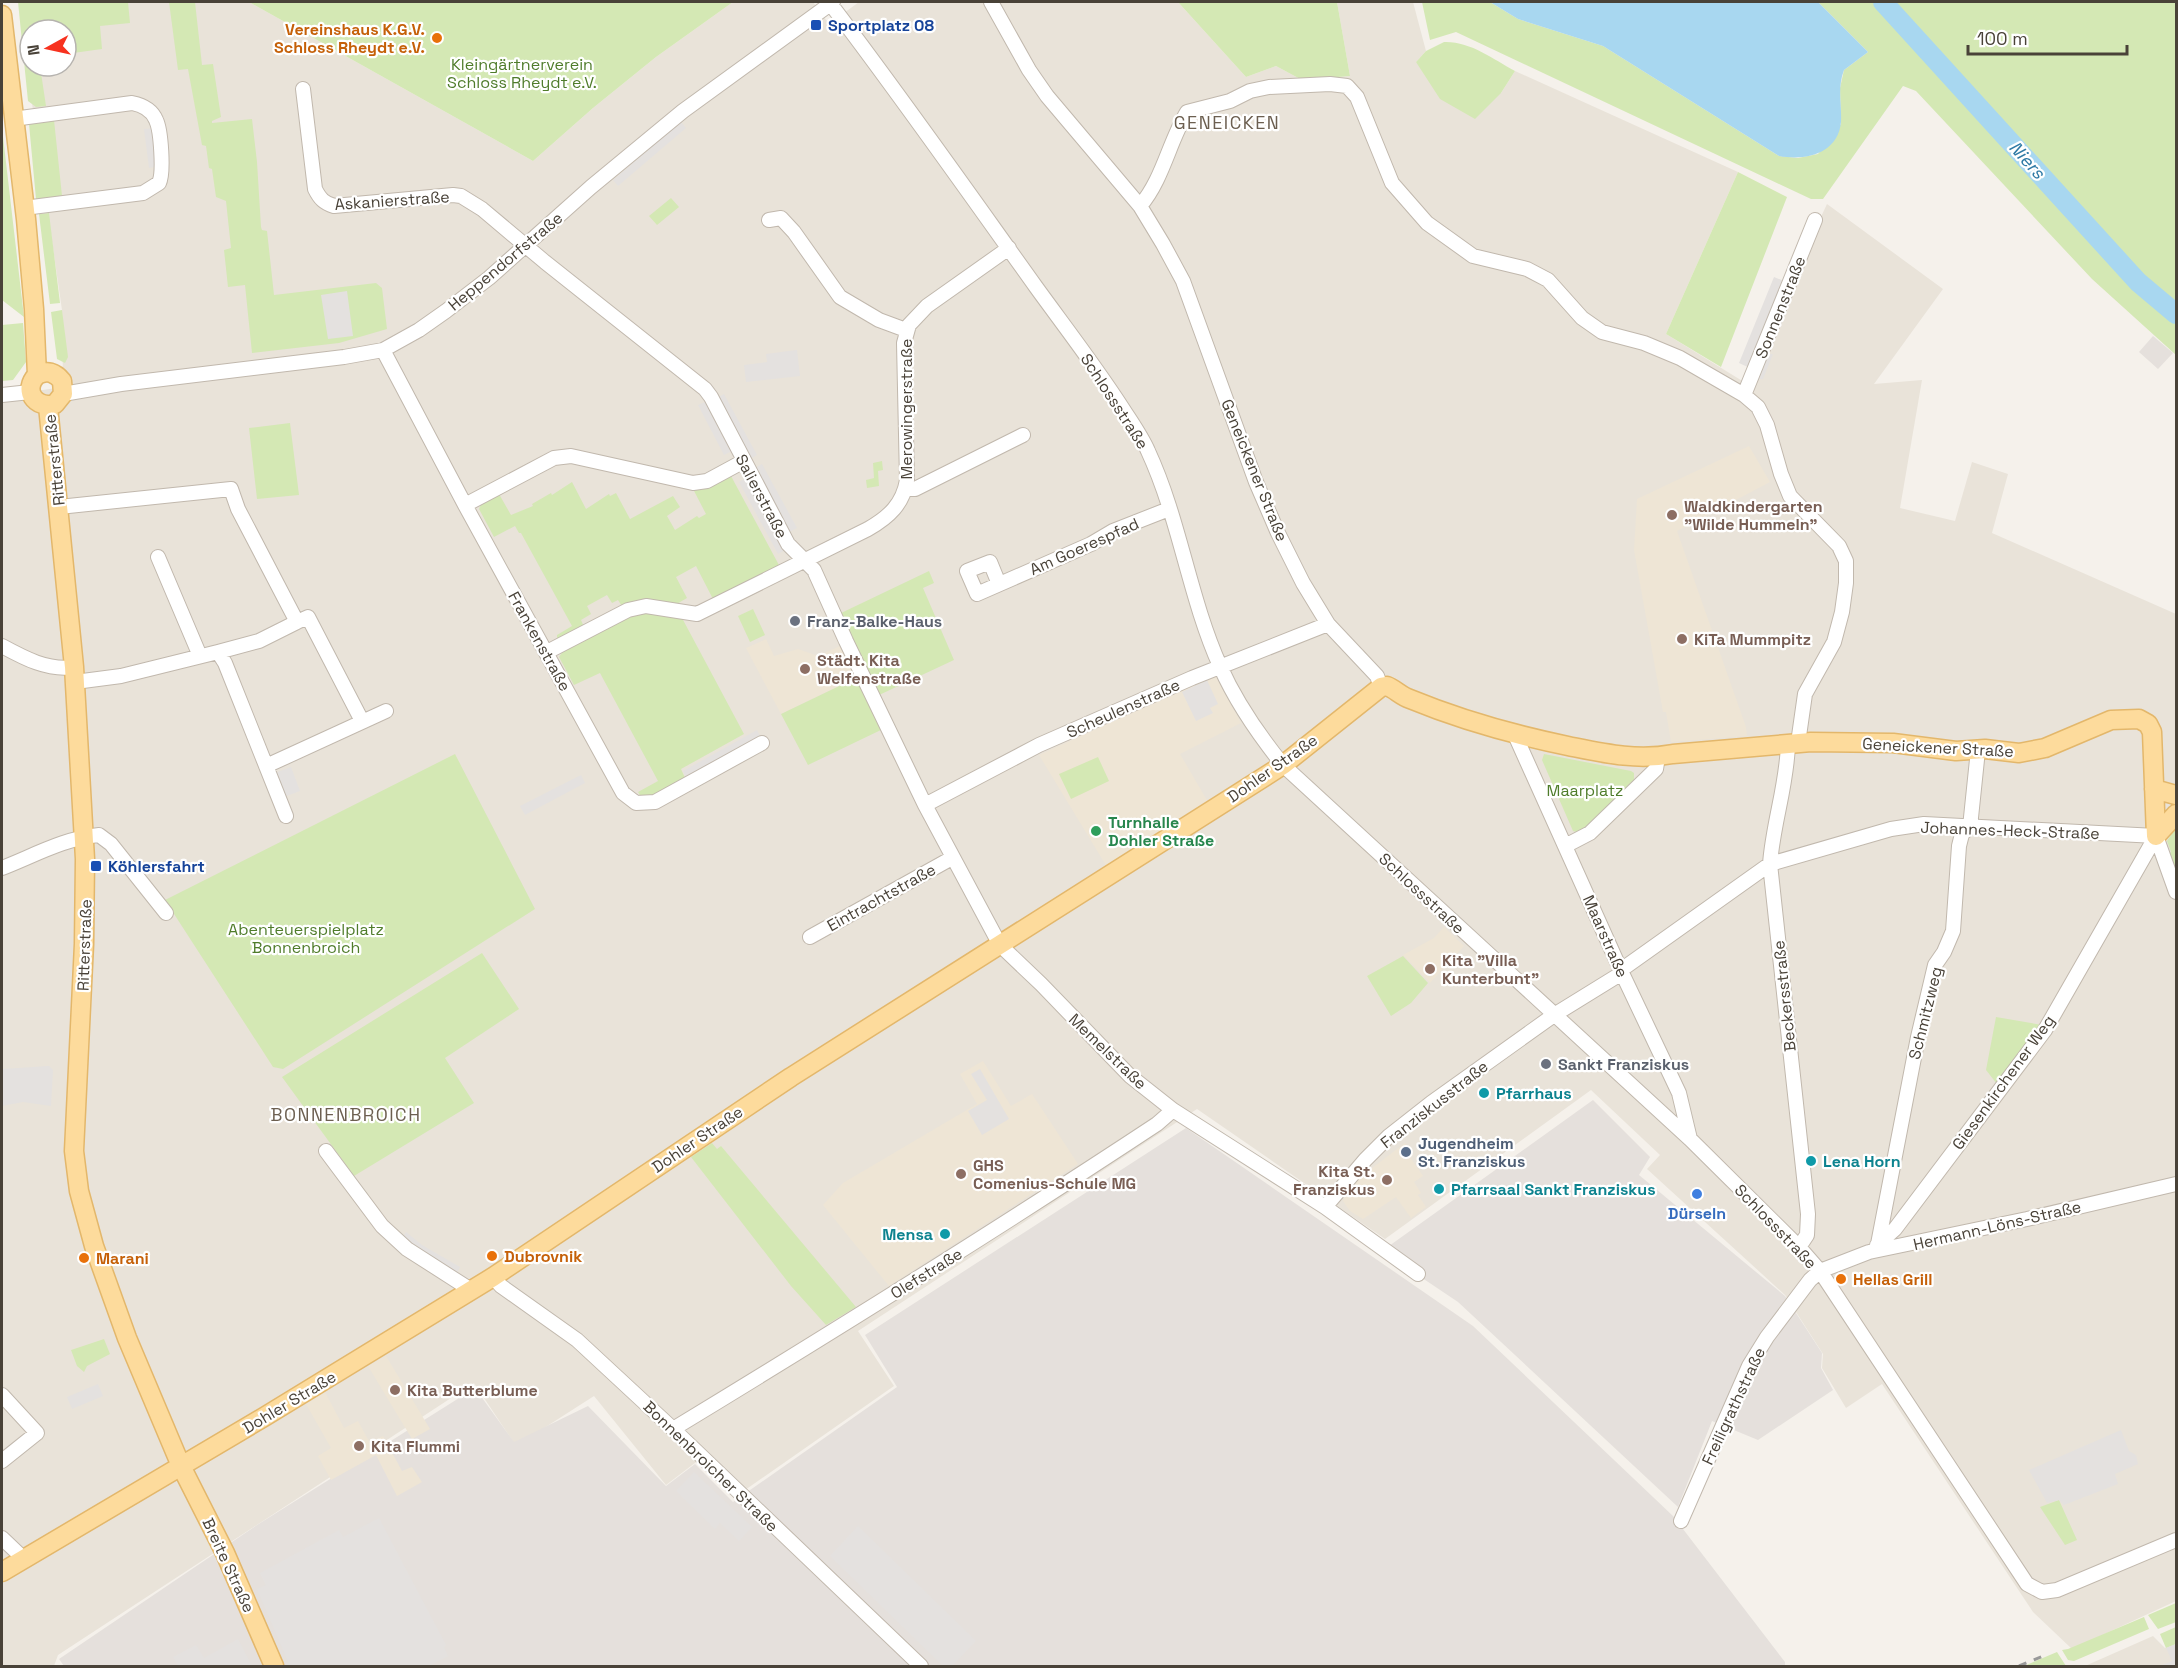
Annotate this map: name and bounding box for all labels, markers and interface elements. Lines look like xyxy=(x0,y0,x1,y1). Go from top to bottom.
place label: Sportplatz 08 xyxy=(828,15,934,36)
north arrow xyxy=(18,18,78,78)
marker: Sportplatz 08 xyxy=(809,18,823,32)
scale bar xyxy=(1968,18,2127,56)
place label: Vereinshaus K.G.V. Schloss Rheydt e.V. xyxy=(274,19,425,58)
text: 100 m xyxy=(1977,27,2028,50)
marker: Vereinshaus K.G.V. Schloss Rheydt e.V. xyxy=(430,31,444,45)
text: N xyxy=(22,43,45,57)
park label: Kleingärtnerverein Schloss Rheydt e.V. xyxy=(447,54,597,93)
district label: GENEICKEN xyxy=(1174,111,1280,134)
water label: Niers xyxy=(2004,136,2051,184)
street label: Askanierstraße xyxy=(334,186,450,215)
street label: Heppendorfstraße xyxy=(444,207,567,315)
street label: Sonnenstraße xyxy=(1750,253,1811,362)
street label: Merowingerstraße xyxy=(896,338,917,480)
street label: Schlossstraße xyxy=(1076,349,1153,453)
street label: Geneickener Straße xyxy=(1216,396,1293,544)
street label: Ritterstraße xyxy=(39,413,70,507)
street label: Salierstraße xyxy=(731,451,792,542)
place label: Waldkindergarten "Wilde Hummeln" xyxy=(1684,496,1823,535)
marker: Waldkindergarten "Wilde Hummeln" xyxy=(1665,508,1679,522)
street label: Am Goerespfad xyxy=(1026,513,1142,580)
street label: Frankenstraße xyxy=(503,588,576,695)
place label: Franz-Balke-Haus xyxy=(807,611,942,632)
marker: Franz-Balke-Haus xyxy=(788,614,802,628)
place label: KiTa Mummpitz xyxy=(1694,629,1811,650)
marker: KiTa Mummpitz xyxy=(1675,632,1689,646)
place label: Städt. Kita Welfenstraße xyxy=(817,650,921,689)
marker: Städt. Kita Welfenstraße xyxy=(798,662,812,676)
street label: Scheulenstraße xyxy=(1063,674,1183,743)
street label: Dohler Straße xyxy=(1223,730,1322,807)
street label: Geneickener Straße xyxy=(1862,733,2014,762)
park label: Maarplatz xyxy=(1547,780,1623,801)
place label: Turnhalle Dohler Straße xyxy=(1108,812,1214,851)
street label: Johannes-Heck-Straße xyxy=(1920,817,2100,844)
marker: Turnhalle Dohler Straße xyxy=(1089,824,1103,838)
street label: Schlossstraße xyxy=(1374,848,1469,939)
place label: Köhlersfahrt xyxy=(108,856,205,877)
marker: Köhlersfahrt xyxy=(89,859,103,873)
street label: Eintrachtstraße xyxy=(823,859,939,936)
street label: Maarstraße xyxy=(1578,892,1633,981)
street label: Ritterstraße xyxy=(72,899,97,991)
park label: Abenteuerspielplatz Bonnenbroich xyxy=(228,919,384,958)
street label: Beckersstraße xyxy=(1768,939,1801,1053)
place label: Kita "Villa Kunterbunt" xyxy=(1442,950,1539,989)
marker: Kita "Villa Kunterbunt" xyxy=(1423,962,1437,976)
street label: Schmitzweg xyxy=(1904,965,1947,1062)
street label: Memelstraße xyxy=(1064,1009,1151,1094)
street label: Giesenkirchener Weg xyxy=(1947,1011,2059,1154)
place label: Sankt Franziskus xyxy=(1558,1054,1689,1075)
street label: Franziskusstraße xyxy=(1376,1056,1492,1153)
marker: Sankt Franziskus xyxy=(1539,1057,1553,1071)
place label: Pfarrhaus xyxy=(1496,1083,1572,1104)
marker: Pfarrhaus xyxy=(1477,1086,1491,1100)
street label: Dohler Straße xyxy=(648,1101,747,1178)
district label: BONNENBROICH xyxy=(271,1103,421,1126)
place label: Jugendheim St. Franziskus xyxy=(1418,1133,1525,1172)
marker: Jugendheim St. Franziskus xyxy=(1399,1145,1413,1159)
place label: Lena Horn xyxy=(1823,1151,1901,1172)
marker: Lena Horn xyxy=(1804,1154,1818,1168)
place label: GHS Comenius-Schule MG xyxy=(973,1155,1136,1194)
place label: Kita St. Franziskus xyxy=(1293,1161,1375,1200)
marker: GHS Comenius-Schule MG xyxy=(954,1167,968,1181)
marker: Kita St. Franziskus xyxy=(1380,1173,1394,1187)
place label: Pfarrsaal Sankt Franziskus xyxy=(1451,1179,1656,1200)
street label: Schlossstraße xyxy=(1730,1180,1821,1273)
marker: Pfarrsaal Sankt Franziskus xyxy=(1432,1182,1446,1196)
marker: Dürseln xyxy=(1690,1187,1704,1201)
street label: Hermann-Löns-Straße xyxy=(1911,1196,2083,1255)
place label: Dürseln xyxy=(1668,1203,1726,1224)
place label: Mensa xyxy=(882,1224,933,1245)
marker: Mensa xyxy=(938,1227,952,1241)
street label: Olefstraße xyxy=(886,1243,966,1304)
place label: Dubrovnik xyxy=(504,1246,582,1267)
place label: Marani xyxy=(96,1248,149,1269)
marker: Dubrovnik xyxy=(485,1249,499,1263)
marker: Marani xyxy=(77,1251,91,1265)
place label: Hellas Grill xyxy=(1853,1269,1933,1290)
marker: Hellas Grill xyxy=(1834,1272,1848,1286)
street label: Freiligrathstraße xyxy=(1697,1344,1770,1468)
street label: Dohler Straße xyxy=(239,1366,340,1439)
place label: Kita Butterblume xyxy=(407,1380,538,1401)
marker: Kita Butterblume xyxy=(388,1383,402,1397)
street label: Bonnenbroicher Straße xyxy=(639,1396,783,1536)
place label: Kita Flummi xyxy=(371,1436,460,1457)
marker: Kita Flummi xyxy=(352,1439,366,1453)
street label: Breite Straße xyxy=(197,1515,260,1616)

